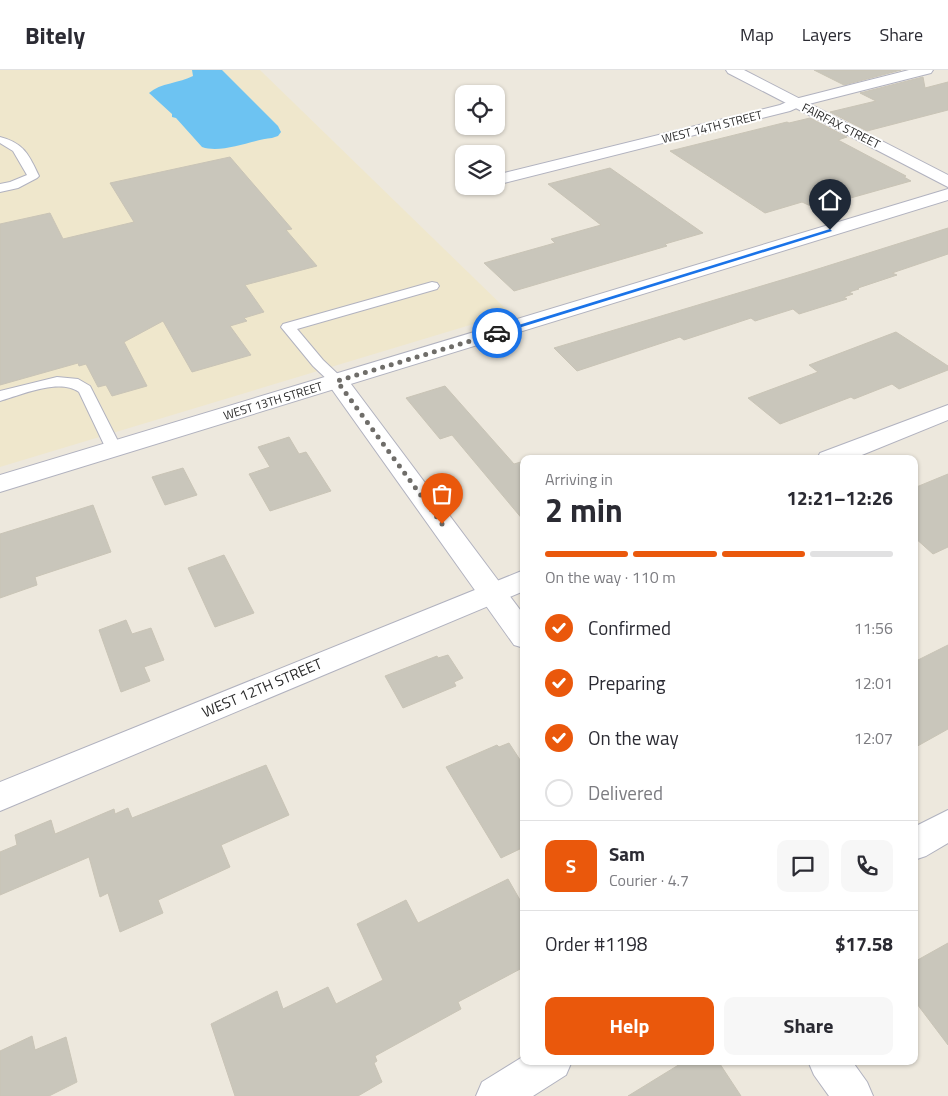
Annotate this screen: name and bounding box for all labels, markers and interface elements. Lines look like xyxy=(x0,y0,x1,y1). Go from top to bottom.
text: Bitely xyxy=(25,17,85,53)
text: Map xyxy=(740,21,774,48)
text: Layers xyxy=(802,21,851,48)
text: Share xyxy=(879,21,923,48)
map controls xyxy=(455,85,505,195)
button: locate xyxy=(455,85,505,135)
street label: FAIRFAX STREET xyxy=(799,98,884,154)
street label: WEST 14TH STREET xyxy=(660,105,765,148)
button: layers xyxy=(455,145,505,195)
pin xyxy=(809,179,851,230)
icon: home xyxy=(816,186,844,214)
courier xyxy=(472,308,522,358)
icon: car xyxy=(483,319,511,347)
street label: WEST 13TH STREET xyxy=(221,376,326,425)
text: Arriving in xyxy=(545,467,613,491)
pin xyxy=(421,473,463,524)
icon: bag xyxy=(428,480,456,508)
text: 12:21–12:26 xyxy=(786,483,893,512)
text: 2 min xyxy=(545,486,623,534)
text: On the way · 110 m xyxy=(545,565,676,589)
text: Confirmed xyxy=(588,613,671,642)
icon: check xyxy=(545,614,573,642)
text: 11:56 xyxy=(854,616,893,640)
street label: WEST 12TH STREET xyxy=(198,652,326,723)
text: Preparing xyxy=(588,668,665,697)
icon: check xyxy=(545,669,573,697)
text: 12:01 xyxy=(854,671,893,695)
text: On the way xyxy=(588,723,679,752)
icon: check xyxy=(545,724,573,752)
text: 12:07 xyxy=(854,726,893,750)
text: Delivered xyxy=(588,778,663,807)
text: Sam xyxy=(609,839,645,868)
button: chat xyxy=(777,840,829,892)
button: phone xyxy=(841,840,893,892)
text: S xyxy=(566,851,576,880)
text: Courier · 4.7 xyxy=(609,868,689,892)
text: Order #1198 xyxy=(545,929,647,958)
text: $17.58 xyxy=(835,929,893,958)
button: Help xyxy=(545,997,714,1055)
button: Share xyxy=(724,997,893,1055)

